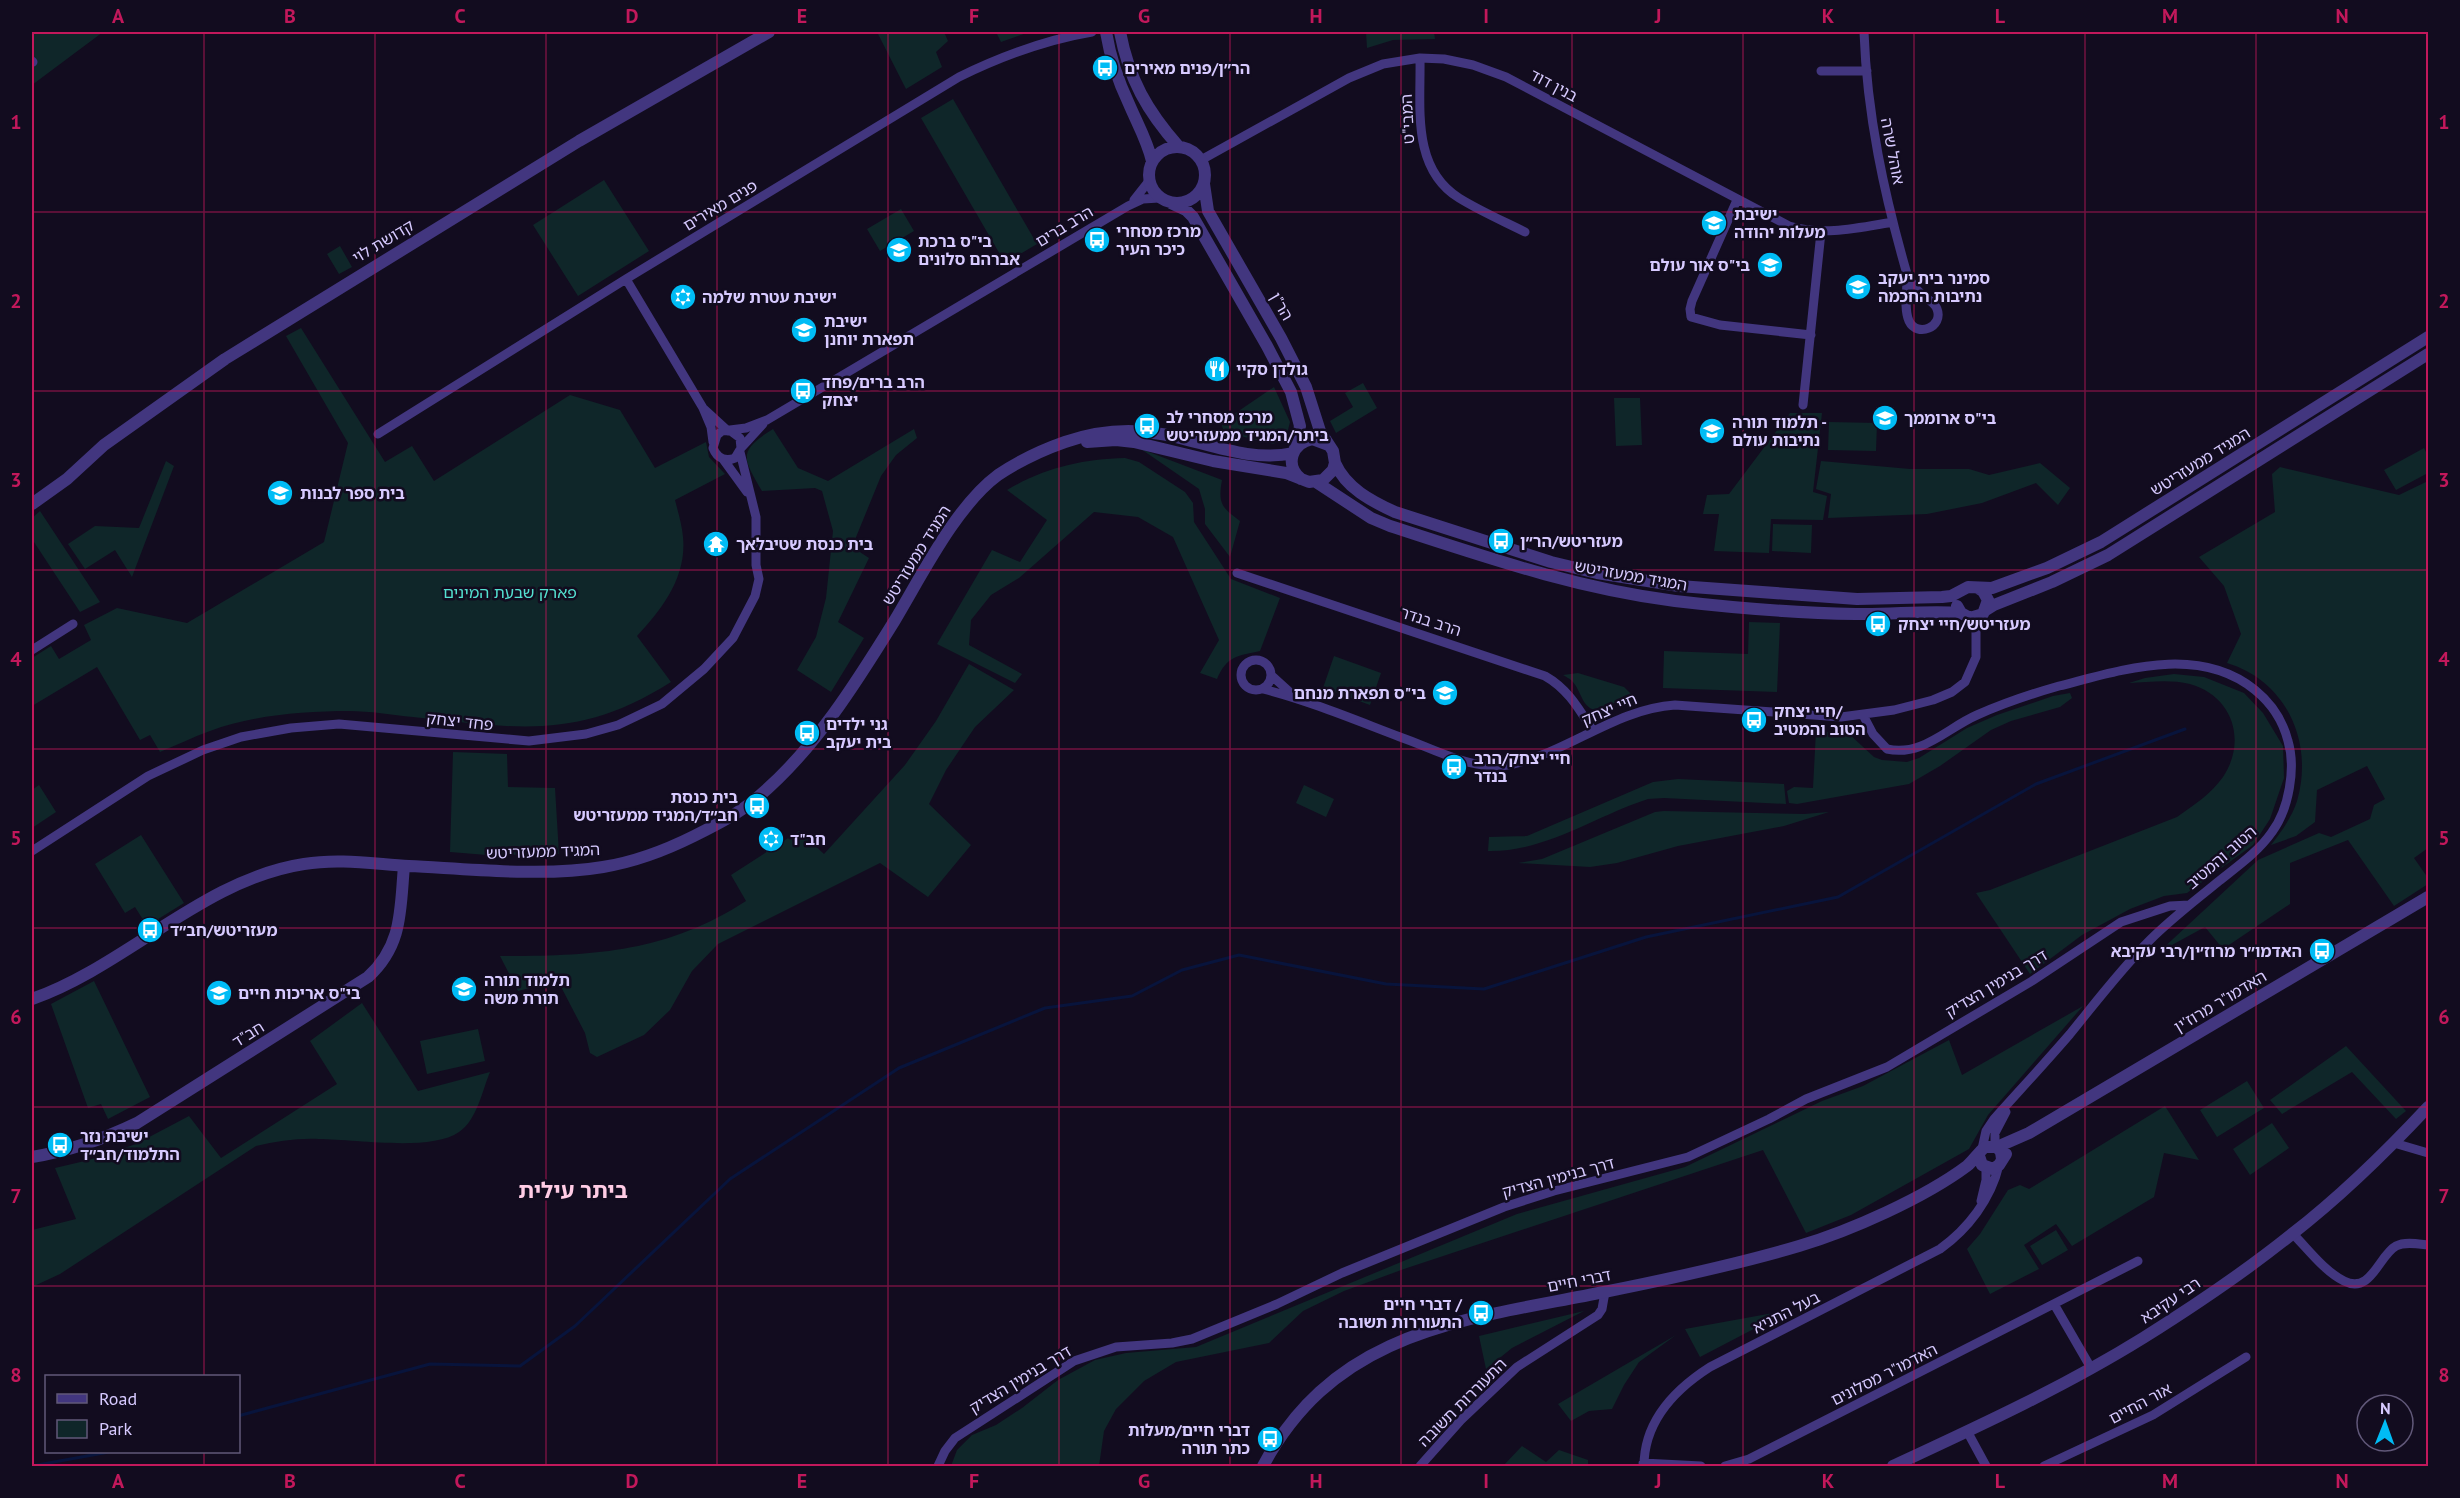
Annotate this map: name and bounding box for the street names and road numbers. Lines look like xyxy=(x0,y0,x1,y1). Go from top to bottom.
street label: בנין דוד xyxy=(1527,64,1581,106)
street label: המבי"ט xyxy=(1396,94,1418,144)
street label: אוהל שרה xyxy=(1877,116,1909,186)
street label: פנים מאירים xyxy=(679,175,761,235)
street label: הרב ברים xyxy=(1032,201,1096,251)
street label: קדושת לוי xyxy=(349,215,417,267)
street label: הר"ן xyxy=(1266,288,1298,324)
street label: המגיד ממעזריטש xyxy=(2146,422,2254,500)
street label: המגיד ממעזריטש xyxy=(877,501,955,609)
street label: המגיד ממעזריטש xyxy=(1573,555,1689,595)
street label: הרב בנדר xyxy=(1398,602,1464,640)
street label: חיי יצחק xyxy=(1578,688,1640,730)
street label: פחד יצחק xyxy=(425,708,495,734)
street label: הטוב והמטיב xyxy=(2182,821,2260,893)
street label: המגיד ממעזריטש xyxy=(486,839,600,863)
street label: דרך בנימין הצדיק xyxy=(1941,944,2051,1021)
street label: האדמו"ר מרוז'ין xyxy=(2170,966,2270,1036)
street label: חב"ד xyxy=(228,1017,268,1051)
street label: דרך בנימין הצדיק xyxy=(1500,1152,1617,1202)
street label: דברי חיים xyxy=(1545,1264,1613,1296)
street label: רבי עקיבא xyxy=(2136,1273,2204,1327)
street label: בעל התניא xyxy=(1749,1287,1823,1337)
street label: האדמו"ר מסלונים xyxy=(1827,1339,1941,1409)
street label: דרך בנימין הצדיק xyxy=(965,1340,1075,1417)
street label: התעוררות תשובה xyxy=(1414,1354,1510,1450)
street label: אור החיים xyxy=(2105,1378,2175,1428)

